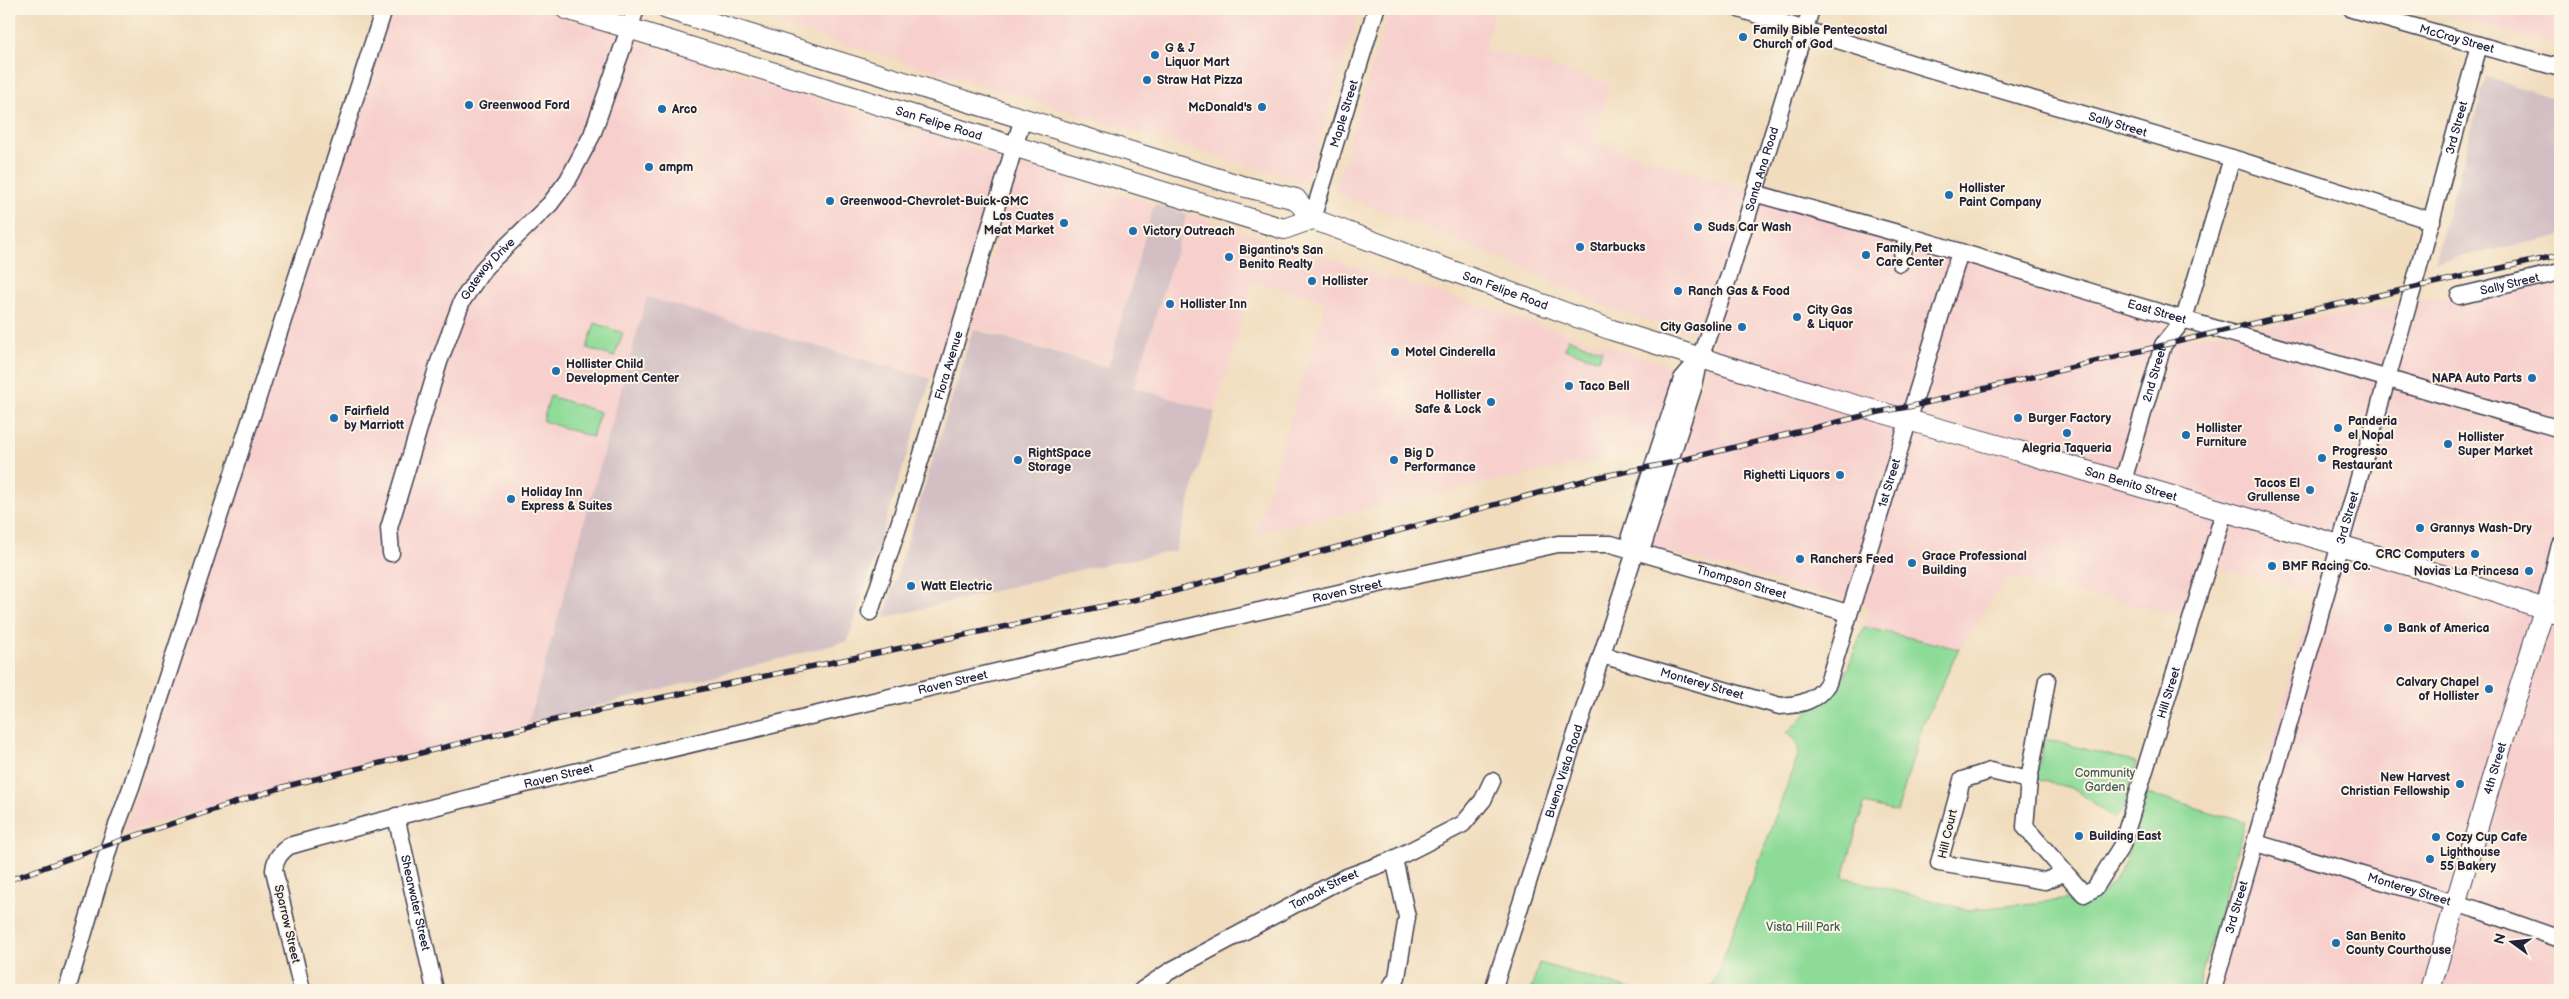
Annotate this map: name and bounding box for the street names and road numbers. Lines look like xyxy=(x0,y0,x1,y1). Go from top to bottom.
street label: McCray Street xyxy=(2418,21,2496,57)
street label: Maple Street xyxy=(1327,78,1362,149)
street label: 3rd Street xyxy=(2442,99,2471,156)
street label: San Felipe Road xyxy=(894,103,984,144)
street label: Sally Street xyxy=(2087,109,2149,140)
street label: Santa Ana Road xyxy=(1742,125,1782,213)
street label: Gateway Drive xyxy=(457,235,518,303)
street label: San Felipe Road xyxy=(1461,268,1550,313)
street label: Sally Street xyxy=(2479,270,2541,298)
street label: East Street xyxy=(2126,296,2188,327)
street label: Flora Avenue xyxy=(931,329,966,401)
street label: 2nd Street xyxy=(2139,345,2170,404)
street label: 1st Street xyxy=(1875,456,1904,509)
street label: San Benito Street xyxy=(2083,463,2179,505)
street label: 3rd Street xyxy=(2333,489,2362,546)
street label: Thompson Street xyxy=(1695,562,1789,602)
street label: Raven Street xyxy=(1311,576,1384,606)
street label: Monterey Street xyxy=(1658,665,1746,703)
street label: Hill Street xyxy=(2154,665,2184,720)
street label: Raven Street xyxy=(916,667,989,698)
street label: Buena Vista Road xyxy=(1542,723,1586,820)
street label: 4th Street xyxy=(2480,740,2510,796)
street label: Raven Street xyxy=(522,760,595,792)
street label: Hill Court xyxy=(1935,808,1961,860)
street label: Shearwater Street xyxy=(397,854,434,952)
street label: Tanoak Street xyxy=(1287,866,1360,913)
street label: Monterey Street xyxy=(2366,870,2453,909)
street label: 3rd Street xyxy=(2222,879,2251,935)
street label: Sparrow Street xyxy=(271,883,303,965)

